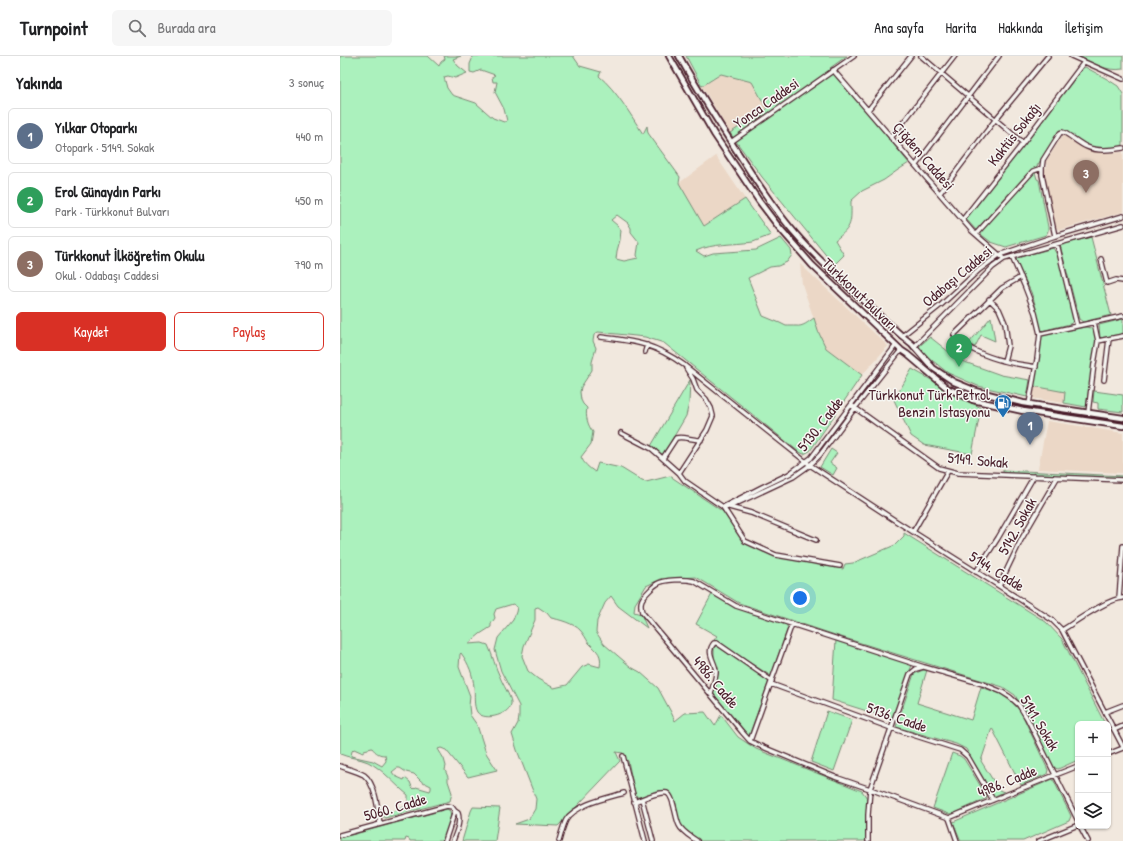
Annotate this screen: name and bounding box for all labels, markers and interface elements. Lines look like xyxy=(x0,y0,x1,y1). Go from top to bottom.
search box xyxy=(112,10,392,46)
text: Turnpoint xyxy=(20,15,88,41)
icon: search xyxy=(126,17,148,39)
text: Burada ara xyxy=(158,17,216,38)
text: Ana sayfa xyxy=(874,18,923,37)
text: Harita xyxy=(945,18,976,37)
text: Hakkında xyxy=(998,18,1042,37)
text: İletişim xyxy=(1064,18,1103,37)
text: Yakında xyxy=(16,71,62,94)
text: 3 sonuç xyxy=(289,73,324,91)
street label: Yonca Caddesi xyxy=(729,73,803,133)
street label: Kaktüs Sokağı xyxy=(983,98,1045,170)
text: Yılkar Otoparkı xyxy=(55,117,138,138)
street label: Çiğdem Caddesi xyxy=(888,117,960,195)
text: 1 xyxy=(28,127,32,145)
text: 440 m xyxy=(296,127,323,145)
text: Otopark · 5149. Sokak xyxy=(55,138,154,156)
pin: 3 xyxy=(1073,160,1099,193)
text: Erol Günaydın Parkı xyxy=(55,181,161,202)
text: 2 xyxy=(27,191,33,209)
text: 450 m xyxy=(295,191,323,209)
text: Park · Türkkonut Bulvarı xyxy=(55,202,170,220)
street label: Odabaşı Caddesi xyxy=(917,240,997,312)
text: Türkkonut İlköğretim Okulu xyxy=(55,245,205,266)
street label: Türkkonut Bulvarı xyxy=(818,253,902,335)
text: 3 xyxy=(27,255,33,273)
text: 790 m xyxy=(294,255,323,273)
text: Okul · Odabaşı Caddesi xyxy=(55,266,159,284)
button: Kaydet xyxy=(16,312,166,351)
button: Paylaş xyxy=(174,312,324,351)
pin: 2 xyxy=(946,334,972,367)
place label: Türkkonut Türk Petrol Benzin İstasyonu xyxy=(869,384,990,422)
street label: 5130. Cadde xyxy=(792,392,848,456)
fuel station icon: Türkkonut Türk Petrol Benzin İstasyonu xyxy=(993,393,1013,418)
pin: 1 xyxy=(1017,412,1043,445)
street label: 5149. Sokak xyxy=(947,447,1009,473)
street label: 5142. Sokak xyxy=(993,494,1041,558)
street label: 5144. Cadde xyxy=(965,546,1029,596)
your location xyxy=(790,588,810,608)
street label: 4986. Cadde xyxy=(688,651,744,713)
street label: 5141. Sokak xyxy=(1015,692,1065,754)
street label: 5136. Cadde xyxy=(864,697,930,737)
map controls xyxy=(1075,721,1111,829)
button: + xyxy=(1075,721,1111,757)
button: − xyxy=(1075,757,1111,793)
street label: 4986. Cadde xyxy=(974,760,1040,802)
street label: 5060. Cadde xyxy=(361,788,429,826)
button: layers xyxy=(1075,793,1111,829)

